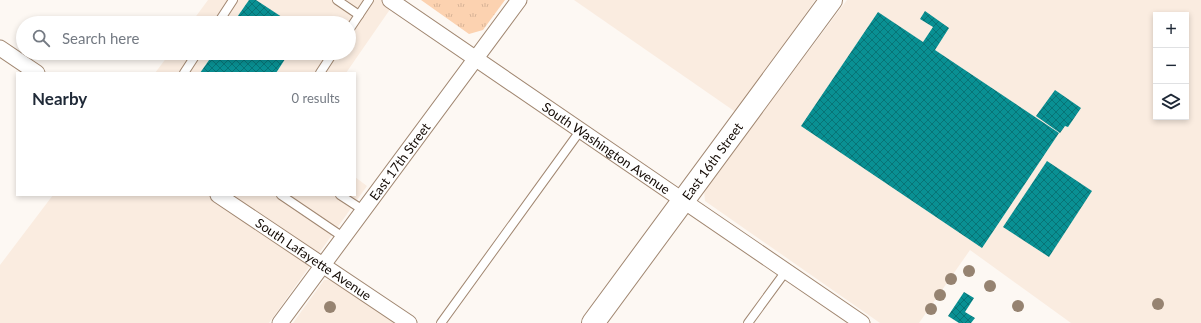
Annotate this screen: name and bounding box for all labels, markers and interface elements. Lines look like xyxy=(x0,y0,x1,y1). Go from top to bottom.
map controls xyxy=(1153,12,1189,120)
button: + xyxy=(1153,12,1189,48)
search box xyxy=(16,16,356,60)
icon: search xyxy=(30,27,52,49)
text: Search here xyxy=(62,29,139,47)
button: − xyxy=(1153,48,1189,84)
button: layers xyxy=(1153,84,1189,120)
text: Nearby xyxy=(32,88,87,109)
text: 0 results xyxy=(292,90,340,106)
street label: South Washington Avenue xyxy=(539,99,673,197)
street label: East 17th Street xyxy=(366,119,434,203)
street label: East 16th Street xyxy=(678,119,746,203)
street label: South Lafayette Avenue xyxy=(253,215,375,304)

